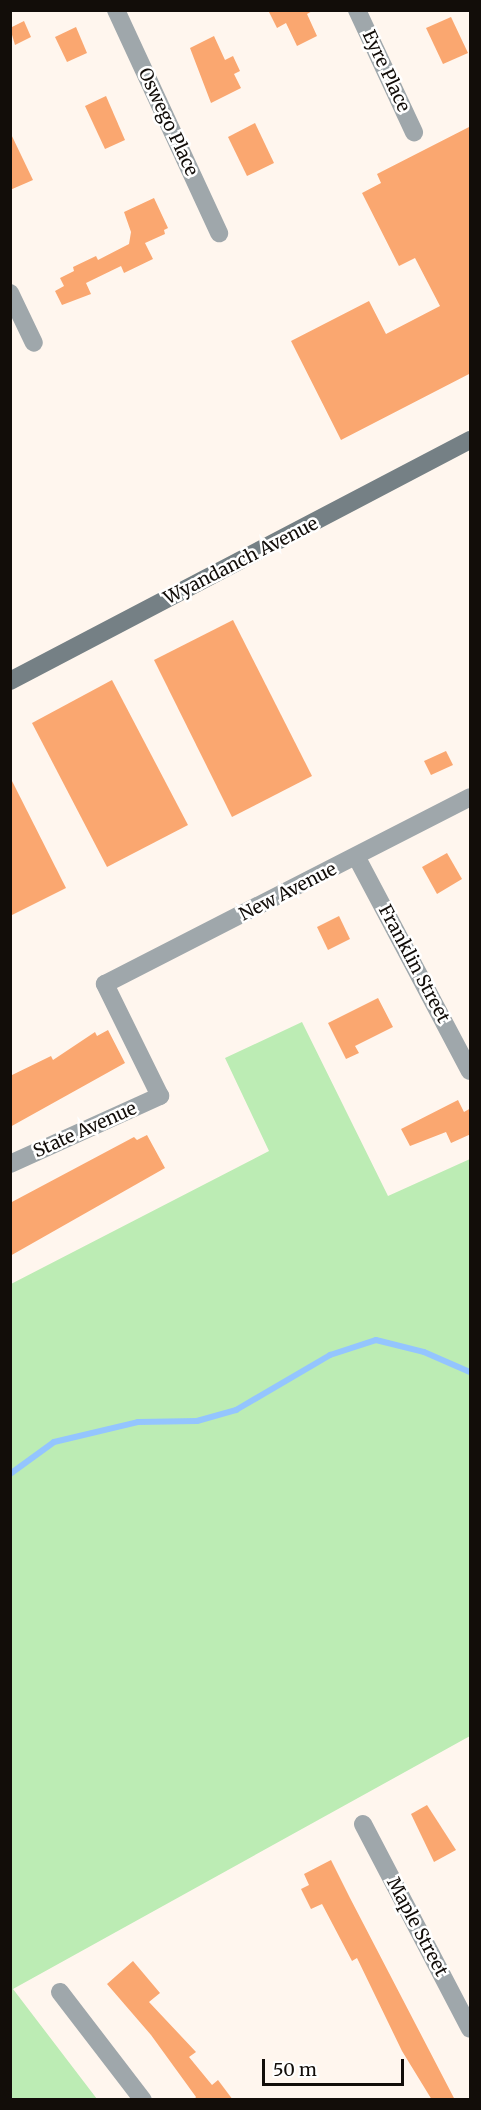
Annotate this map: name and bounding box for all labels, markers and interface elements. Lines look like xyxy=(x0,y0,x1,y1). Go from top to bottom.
street label: Eyre Place xyxy=(358,27,414,115)
street label: Oswego Place xyxy=(134,64,202,180)
street label: Wyandanch Avenue xyxy=(160,513,322,609)
street label: New Avenue xyxy=(236,858,340,926)
street label: Franklin Street xyxy=(374,901,454,1027)
street label: State Avenue xyxy=(30,1098,140,1162)
street label: Maple Street xyxy=(382,1874,452,1980)
scale bar xyxy=(265,2047,408,2085)
text: 50 m xyxy=(273,2058,317,2081)

